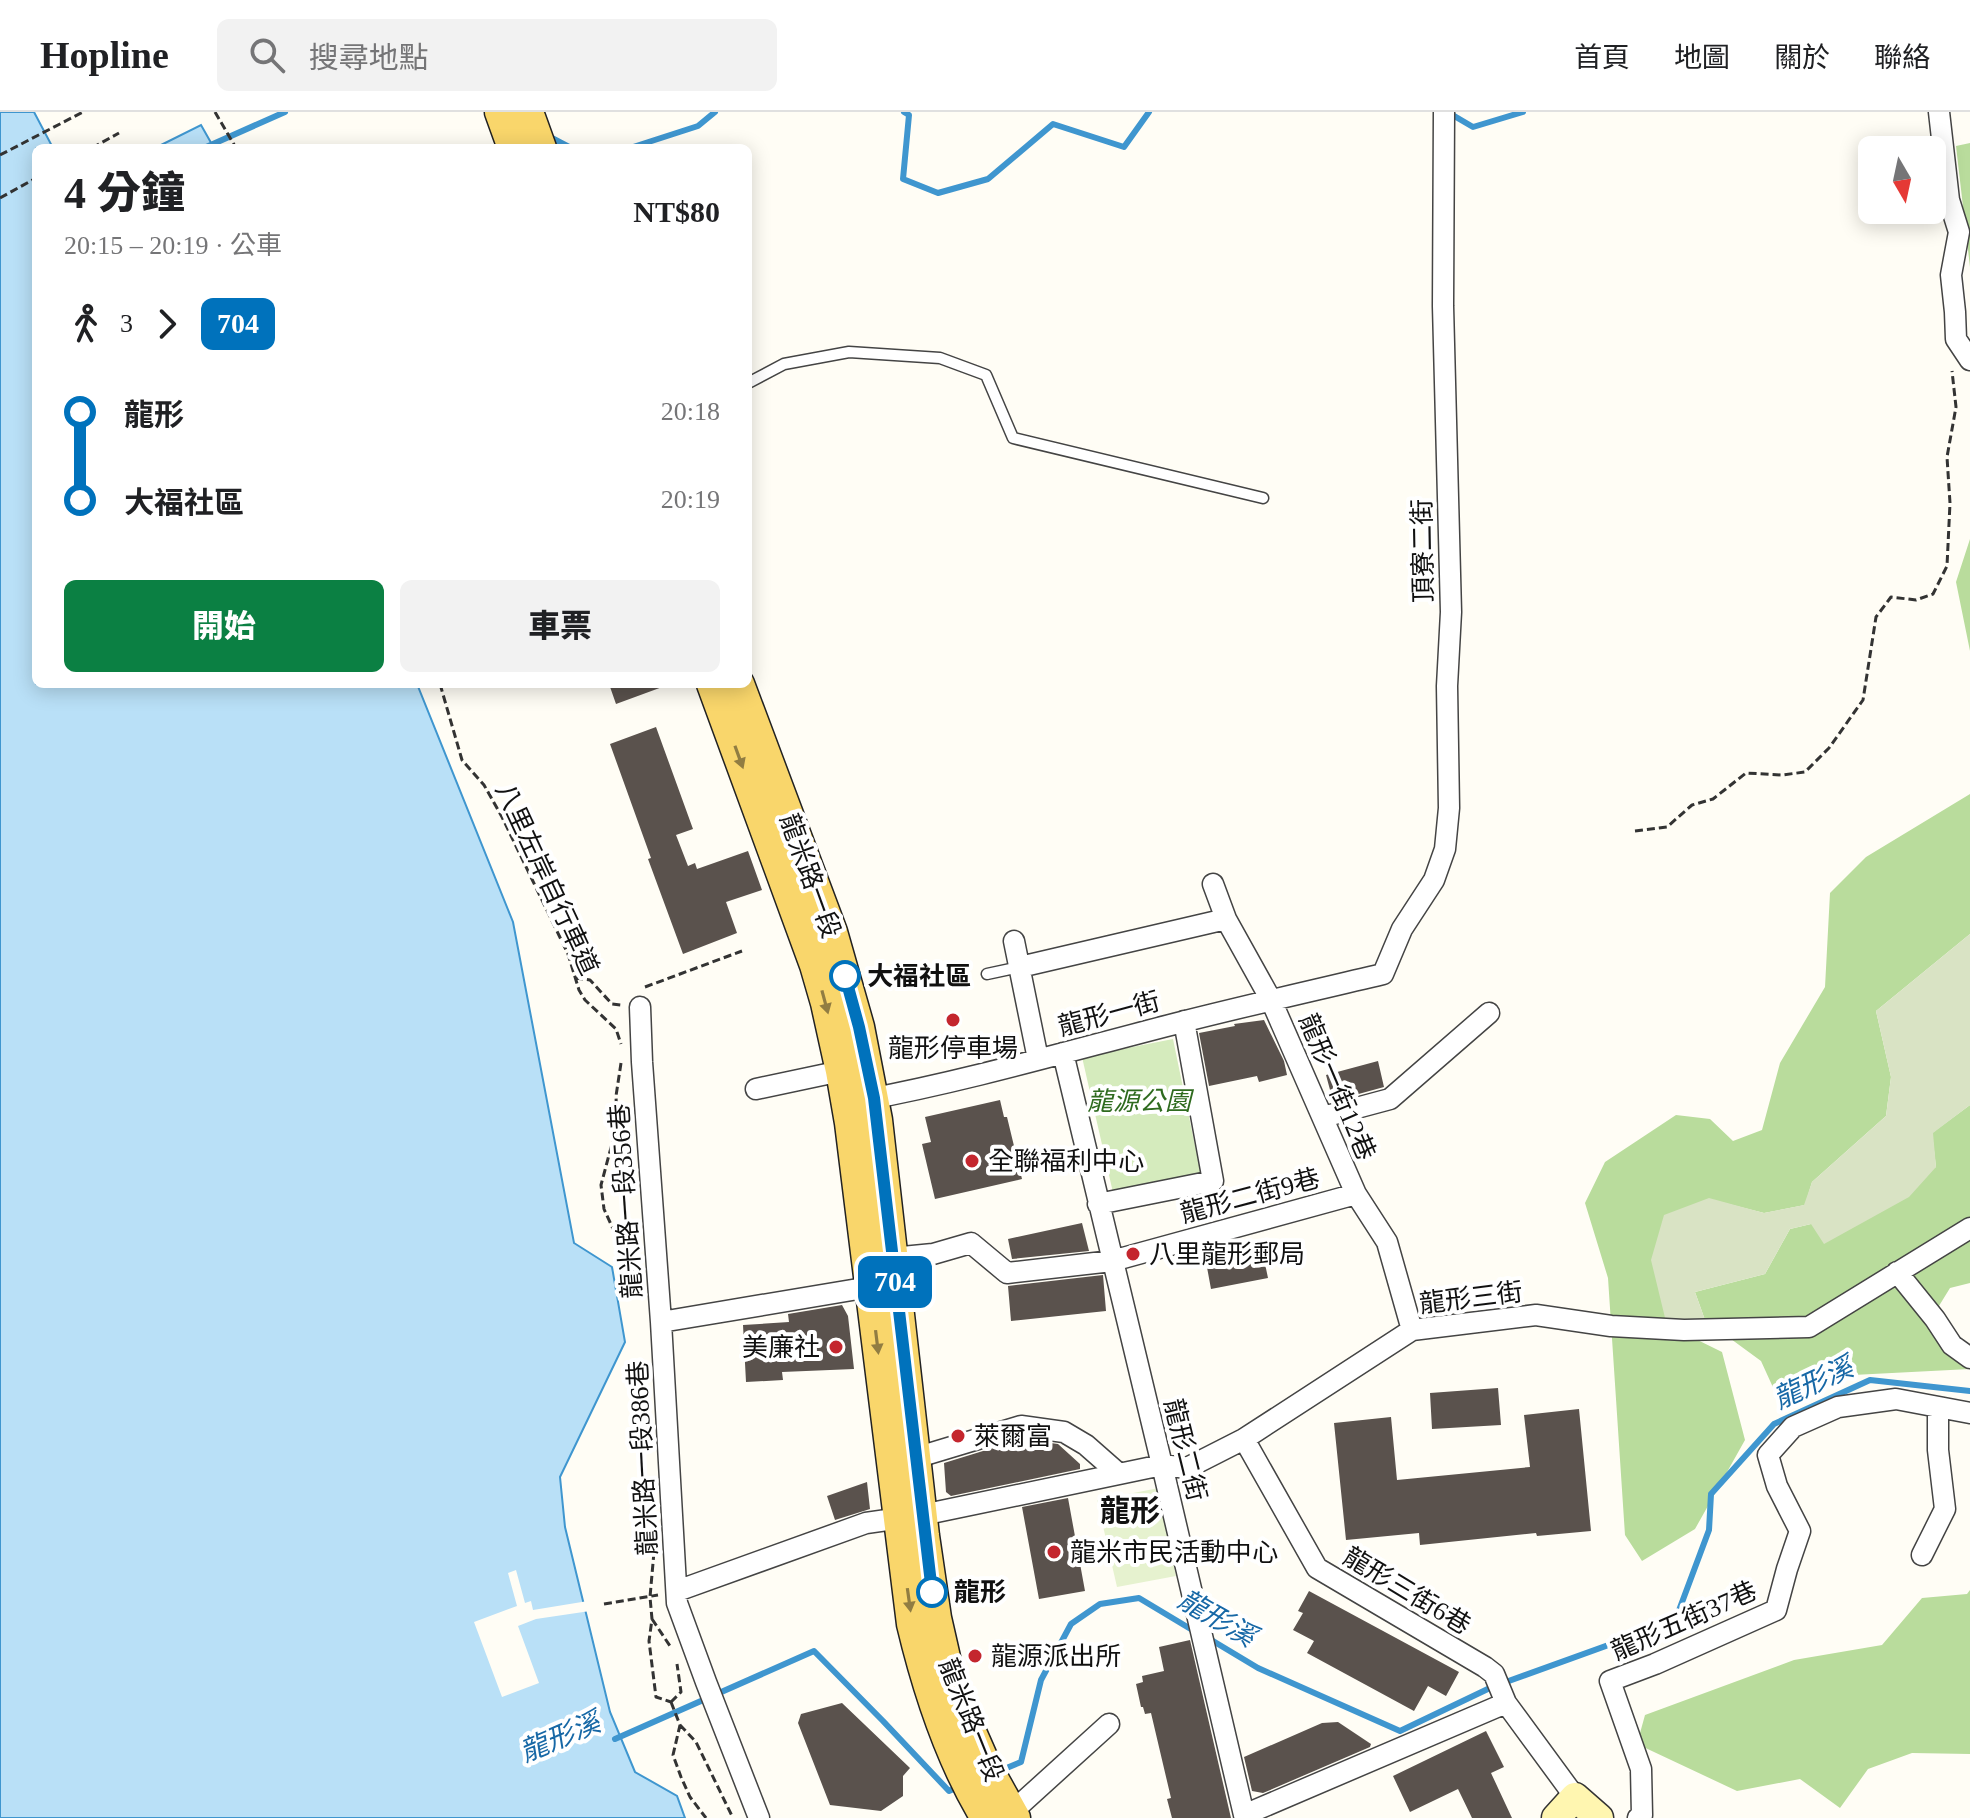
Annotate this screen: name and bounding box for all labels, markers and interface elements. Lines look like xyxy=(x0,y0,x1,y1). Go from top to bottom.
search box xyxy=(217,19,777,91)
icon: search xyxy=(245,33,289,77)
text: Hopline xyxy=(40,34,169,76)
text: 搜尋地點 xyxy=(309,41,429,74)
text: 首頁 xyxy=(1574,42,1630,73)
text: 地圖 xyxy=(1674,42,1730,73)
text: 關於 xyxy=(1774,42,1830,73)
text: 聯絡 xyxy=(1874,42,1930,73)
north arrow xyxy=(1858,136,1946,224)
map controls xyxy=(1858,136,1946,224)
text: 4 分鐘 xyxy=(64,169,185,218)
text: NT$80 xyxy=(633,195,720,228)
text: 20:15 – 20:19 · 公車 xyxy=(64,231,282,260)
icon: walk xyxy=(64,302,108,346)
icon: forward xyxy=(145,302,189,346)
text: 704 xyxy=(217,308,259,339)
text: 3 xyxy=(120,309,133,338)
text: 20:18 xyxy=(661,397,720,426)
text: 龍形 xyxy=(124,398,184,431)
text: 20:19 xyxy=(661,485,720,514)
text: 大福社區 xyxy=(124,486,244,519)
street label: 頂寮二街 xyxy=(1408,499,1438,603)
button: 開始 xyxy=(64,580,384,672)
button: 車票 xyxy=(400,580,720,672)
one-way arrow xyxy=(733,745,746,769)
street label: 八里左岸自行車道 xyxy=(490,779,604,979)
street label: 龍米路一段 xyxy=(774,810,846,942)
marker: 大福社區 xyxy=(830,961,860,991)
place label: 大福社區 xyxy=(867,962,971,991)
street label: 龍形一街 xyxy=(1055,987,1163,1041)
one-way arrow xyxy=(820,990,832,1015)
street label: 龍形一街12巷 xyxy=(1293,1010,1381,1164)
marker: 龍形停車場 xyxy=(944,1011,962,1029)
place label: 龍形停車場 xyxy=(888,1034,1018,1063)
park label: 龍源公園 xyxy=(1087,1087,1195,1116)
street label: 龍米路一段356巷 xyxy=(605,1103,647,1299)
place label: 全聯福利中心 xyxy=(988,1147,1144,1176)
marker: 全聯福利中心 xyxy=(963,1152,981,1170)
street label: 龍形二街9巷 xyxy=(1177,1163,1323,1229)
place label: 八里龍形郵局 xyxy=(1149,1240,1305,1269)
marker: 八里龍形郵局 xyxy=(1124,1245,1142,1263)
line badge: 704 xyxy=(849,1256,941,1308)
text: 704 xyxy=(874,1266,916,1297)
street label: 龍形三街 xyxy=(1418,1277,1524,1319)
one-way arrow xyxy=(870,1330,883,1355)
place label: 美廉社 xyxy=(742,1333,820,1362)
marker: 美廉社 xyxy=(827,1338,845,1356)
water label: 龍形溪 xyxy=(1768,1350,1861,1415)
street label: 龍米路一段386巷 xyxy=(623,1360,663,1556)
street label: 龍形二街 xyxy=(1158,1396,1212,1504)
place label: 萊爾富 xyxy=(974,1422,1052,1451)
marker: 萊爾富 xyxy=(949,1427,967,1445)
district label: 龍形 xyxy=(1100,1494,1160,1527)
place label: 龍米市民活動中心 xyxy=(1070,1538,1278,1567)
street label: 龍形三街6巷 xyxy=(1338,1542,1476,1640)
marker: 龍米市民活動中心 xyxy=(1045,1543,1063,1561)
street label: 龍形五街37巷 xyxy=(1607,1576,1761,1666)
marker: 龍形 xyxy=(917,1577,947,1607)
place label: 龍形 xyxy=(954,1578,1006,1607)
water label: 龍形溪 xyxy=(1173,1584,1265,1654)
one-way arrow xyxy=(903,1588,916,1613)
place label: 龍源派出所 xyxy=(991,1642,1121,1671)
marker: 龍源派出所 xyxy=(966,1647,984,1665)
street label: 龍米路一段 xyxy=(933,1654,1009,1786)
water label: 龍形溪 xyxy=(515,1705,608,1768)

